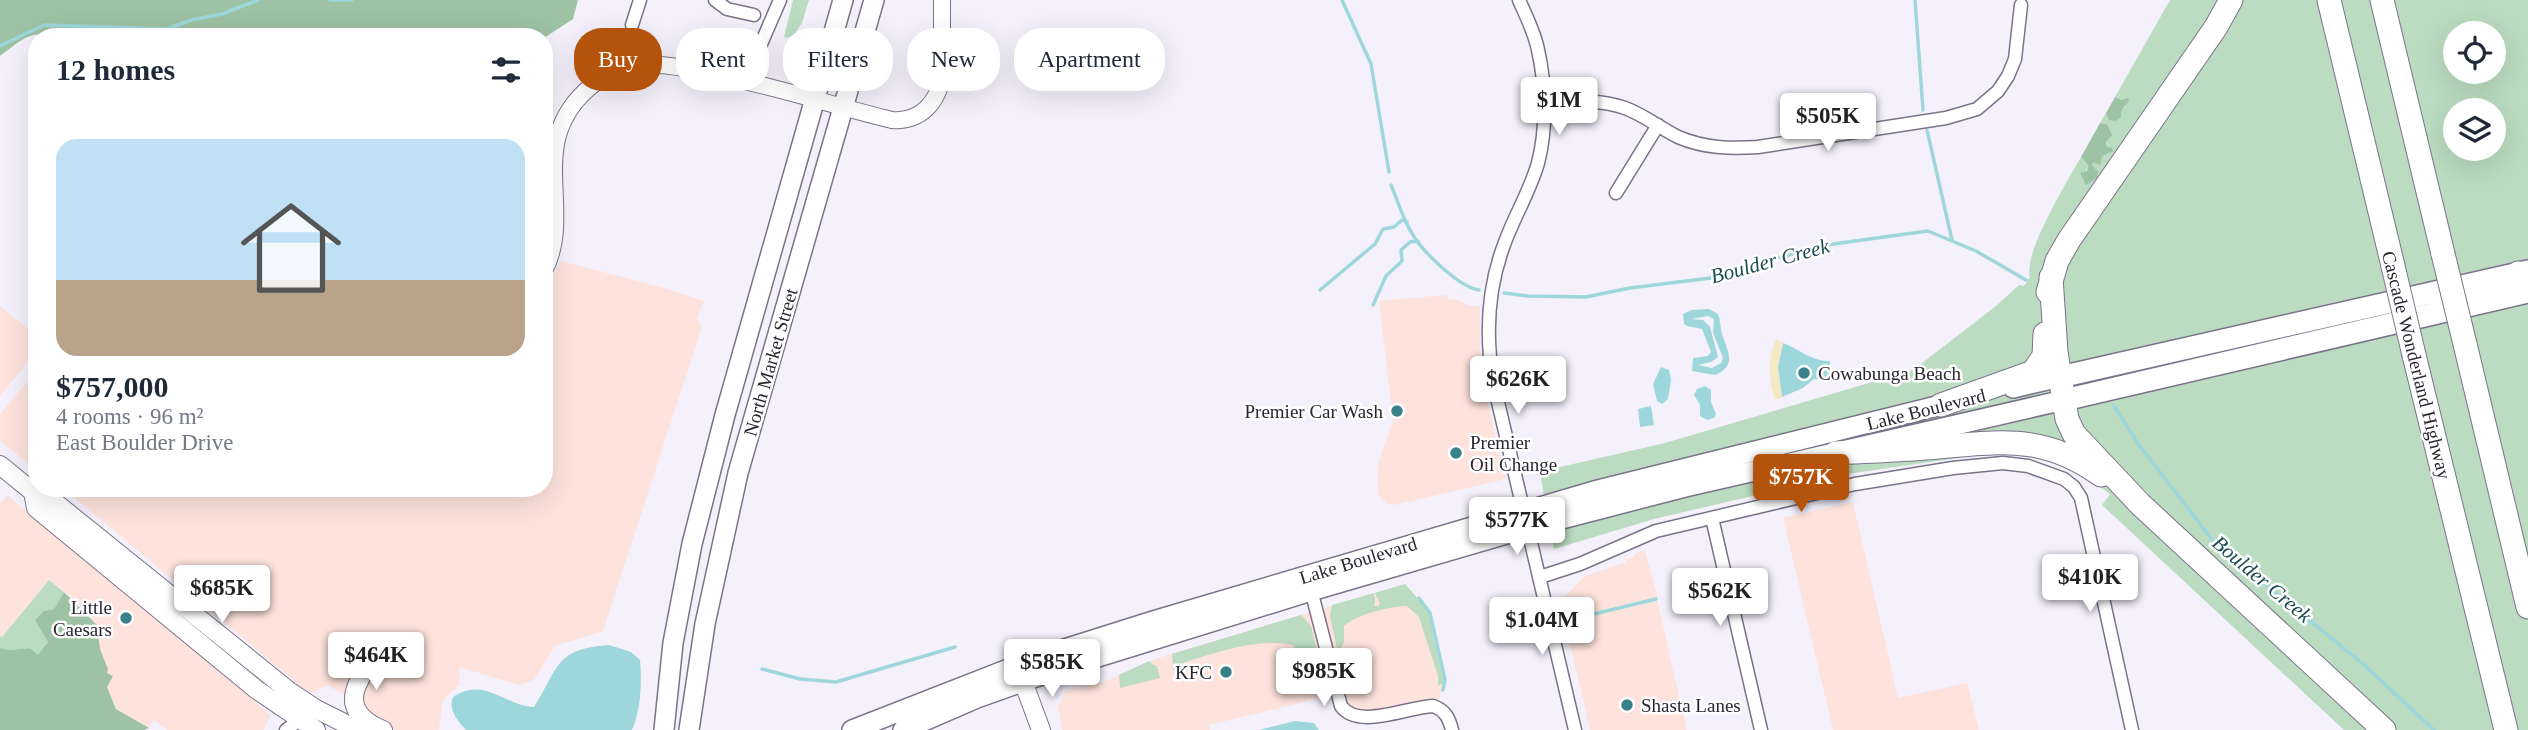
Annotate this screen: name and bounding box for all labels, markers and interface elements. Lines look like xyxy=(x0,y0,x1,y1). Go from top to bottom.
map controls xyxy=(2443,21,2506,161)
button: locate xyxy=(2443,21,2506,84)
chip: Buy xyxy=(574,28,662,91)
chip: Rent xyxy=(676,28,769,91)
chip: Filters xyxy=(783,28,893,91)
chip: New xyxy=(907,28,1000,91)
chip: Apartment xyxy=(1014,28,1165,91)
icon: filters xyxy=(487,51,525,89)
text: 12 homes xyxy=(56,53,175,86)
pin: $1M xyxy=(1525,78,1593,137)
text: $1M xyxy=(1537,87,1581,112)
pin: $505K xyxy=(1779,94,1877,153)
button: layers xyxy=(2443,98,2506,161)
text: $505K xyxy=(1796,103,1860,128)
icon: home xyxy=(228,185,354,311)
water label: Boulder Creek xyxy=(1708,233,1833,288)
street label: Cascade Wonderland Highway xyxy=(2378,249,2455,482)
street label: North Market Street xyxy=(739,285,802,439)
pin: $626K xyxy=(1469,356,1567,416)
place label: Cowabunga Beach xyxy=(1818,363,1961,384)
marker: Cowabunga Beach xyxy=(1796,365,1812,381)
text: $626K xyxy=(1486,366,1550,391)
text: $757,000 xyxy=(56,370,169,403)
street label: Lake Boulevard xyxy=(1864,384,1988,434)
place label: Premier Car Wash xyxy=(1245,401,1383,422)
marker: Premier Car Wash xyxy=(1389,403,1405,419)
text: 4 rooms · 96 m² xyxy=(56,404,203,429)
text: East Boulder Drive xyxy=(56,430,234,455)
place label: Premier Oil Change xyxy=(1470,432,1557,475)
marker: Premier Oil Change xyxy=(1448,445,1464,461)
pin: $757K xyxy=(1752,454,1850,514)
text: $757K xyxy=(1769,464,1833,489)
pin: $577K xyxy=(1468,498,1566,557)
text: $577K xyxy=(1485,507,1549,532)
water label: Boulder Creek xyxy=(2207,531,2317,628)
street label: Lake Boulevard xyxy=(1297,532,1420,588)
pin: $410K xyxy=(2041,554,2139,614)
text: $410K xyxy=(2058,564,2122,589)
pin: $685K xyxy=(173,566,271,625)
pin: $562K xyxy=(1671,568,1769,628)
text: $685K xyxy=(190,575,254,600)
text: $562K xyxy=(1688,578,1752,603)
place label: Little Caesars xyxy=(53,597,112,640)
pin: $1.04M xyxy=(1485,598,1599,657)
text: $1.04M xyxy=(1505,607,1579,632)
marker: Little Caesars xyxy=(118,610,134,626)
pin: $464K xyxy=(327,632,425,692)
pin: $585K xyxy=(1003,640,1101,699)
text: $464K xyxy=(344,642,408,667)
pin: $985K xyxy=(1275,648,1373,708)
text: $585K xyxy=(1020,649,1084,674)
text: $985K xyxy=(1292,658,1356,683)
place label: KFC xyxy=(1175,662,1212,683)
marker: KFC xyxy=(1218,664,1234,680)
place label: Shasta Lanes xyxy=(1641,695,1741,716)
marker: Shasta Lanes xyxy=(1619,697,1635,713)

